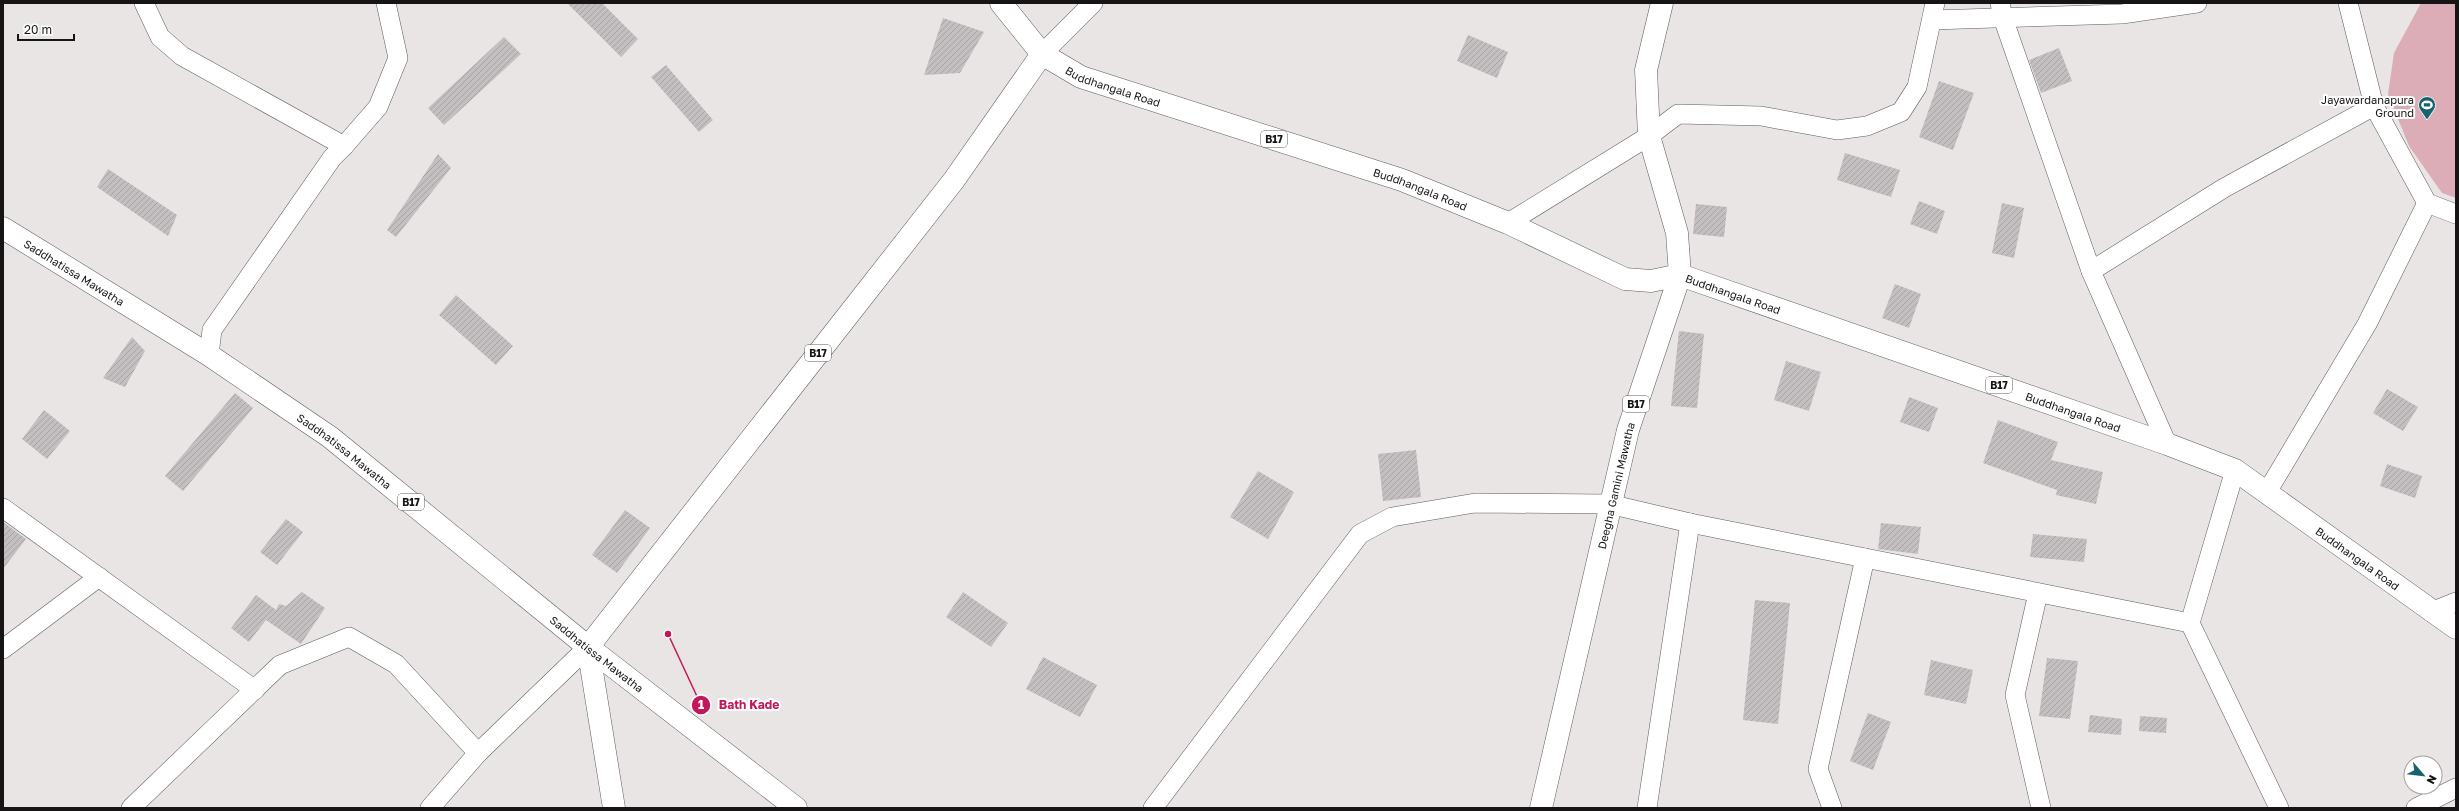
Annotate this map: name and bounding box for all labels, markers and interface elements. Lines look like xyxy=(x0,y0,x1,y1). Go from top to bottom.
scale bar xyxy=(18,16,74,42)
text: 20 m xyxy=(24,22,52,37)
street label: Buddhangala Road xyxy=(1063,63,1162,109)
place label: Jayawardanapura Ground xyxy=(2321,93,2414,119)
sports icon: Jayawardanapura Ground xyxy=(2417,95,2437,120)
road number: B17 xyxy=(1261,131,1287,147)
street label: Buddhangala Road xyxy=(1372,165,1469,212)
street label: Saddhatissa Mawatha xyxy=(22,236,127,308)
street label: Buddhangala Road xyxy=(1684,271,1783,316)
road number: B17 xyxy=(805,345,831,361)
road number: B17 xyxy=(1986,377,2012,393)
street label: Buddhangala Road xyxy=(2024,389,2123,434)
road number: B17 xyxy=(1623,396,1649,412)
street label: Saddhatissa Mawatha xyxy=(295,410,394,491)
street label: Deegha Gamini Mawatha xyxy=(1594,420,1637,550)
road number: B17 xyxy=(398,494,424,510)
street label: Buddhangala Road xyxy=(2314,524,2402,592)
street label: Saddhatissa Mawatha xyxy=(548,613,646,694)
callout: Bath Kade xyxy=(691,693,788,717)
text: 1 xyxy=(698,697,704,712)
text: Bath Kade xyxy=(719,697,779,712)
north arrow xyxy=(2403,755,2443,795)
text: N xyxy=(2425,773,2440,787)

